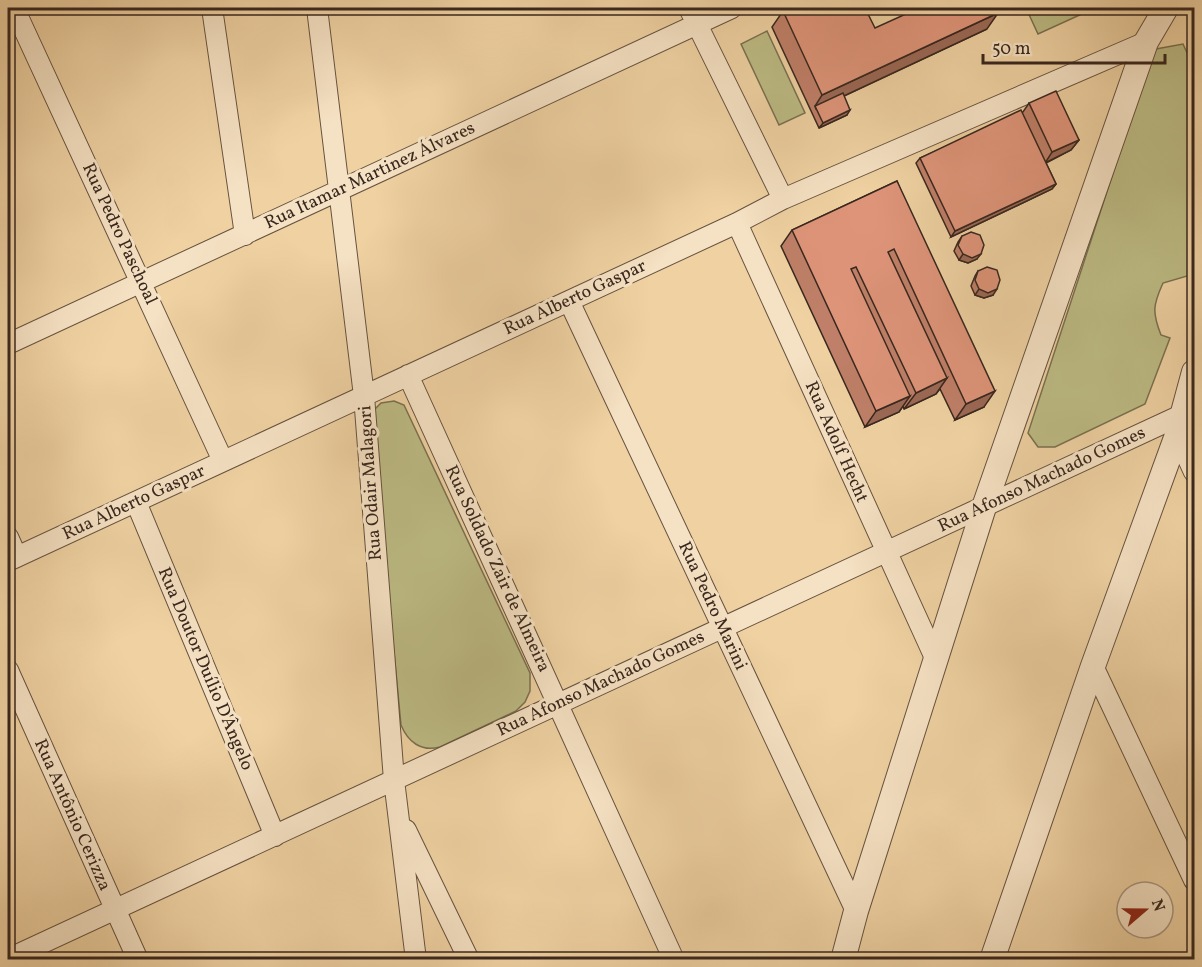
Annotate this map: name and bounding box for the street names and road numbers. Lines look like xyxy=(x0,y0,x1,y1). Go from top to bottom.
street label: Rua Itamar Martinez Álvares xyxy=(261,116,479,236)
street label: Rua Pedro Paschoal xyxy=(75,159,163,309)
street label: Rua Alberto Gaspar xyxy=(499,254,651,342)
street label: Rua Adolf Hecht xyxy=(798,377,874,507)
street label: Rua Odair Malagori xyxy=(353,404,389,562)
street label: Rua Afonso Machado Gomes xyxy=(934,421,1150,539)
street label: Rua Alberto Gaspar xyxy=(58,459,210,547)
street label: Rua Soldado Zair de Almeira xyxy=(438,461,556,677)
street label: Rua Pedro Marini xyxy=(671,538,753,674)
street label: Rua Doutor Duílio D'Ângelo xyxy=(151,564,259,774)
street label: Rua Afonso Machado Gomes xyxy=(493,625,709,743)
street label: Rua Antônio Cerizza xyxy=(27,735,117,895)

